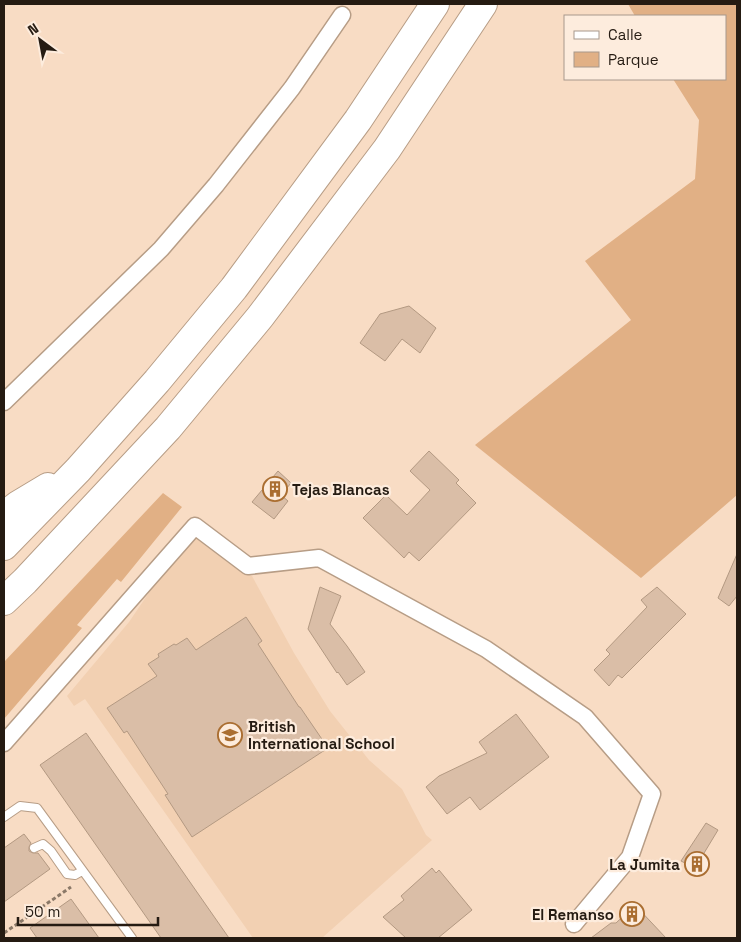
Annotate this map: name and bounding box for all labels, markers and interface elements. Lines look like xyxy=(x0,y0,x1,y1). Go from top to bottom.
north arrow xyxy=(15,15,65,65)
legend xyxy=(564,15,726,80)
text: N xyxy=(24,19,42,39)
text: Calle xyxy=(608,25,643,44)
text: Parque xyxy=(608,50,659,69)
building icon: Tejas Blancas xyxy=(262,476,288,502)
place label: Tejas Blancas xyxy=(292,480,390,499)
place label: British International School xyxy=(248,717,395,753)
school or university icon: British International School xyxy=(217,722,243,748)
building icon: La Jumita xyxy=(684,851,710,877)
place label: La Jumita xyxy=(609,855,680,874)
scale bar xyxy=(18,894,158,926)
building icon: El Remanso xyxy=(619,901,645,927)
text: 50 m xyxy=(25,902,60,921)
place label: El Remanso xyxy=(532,905,614,924)

